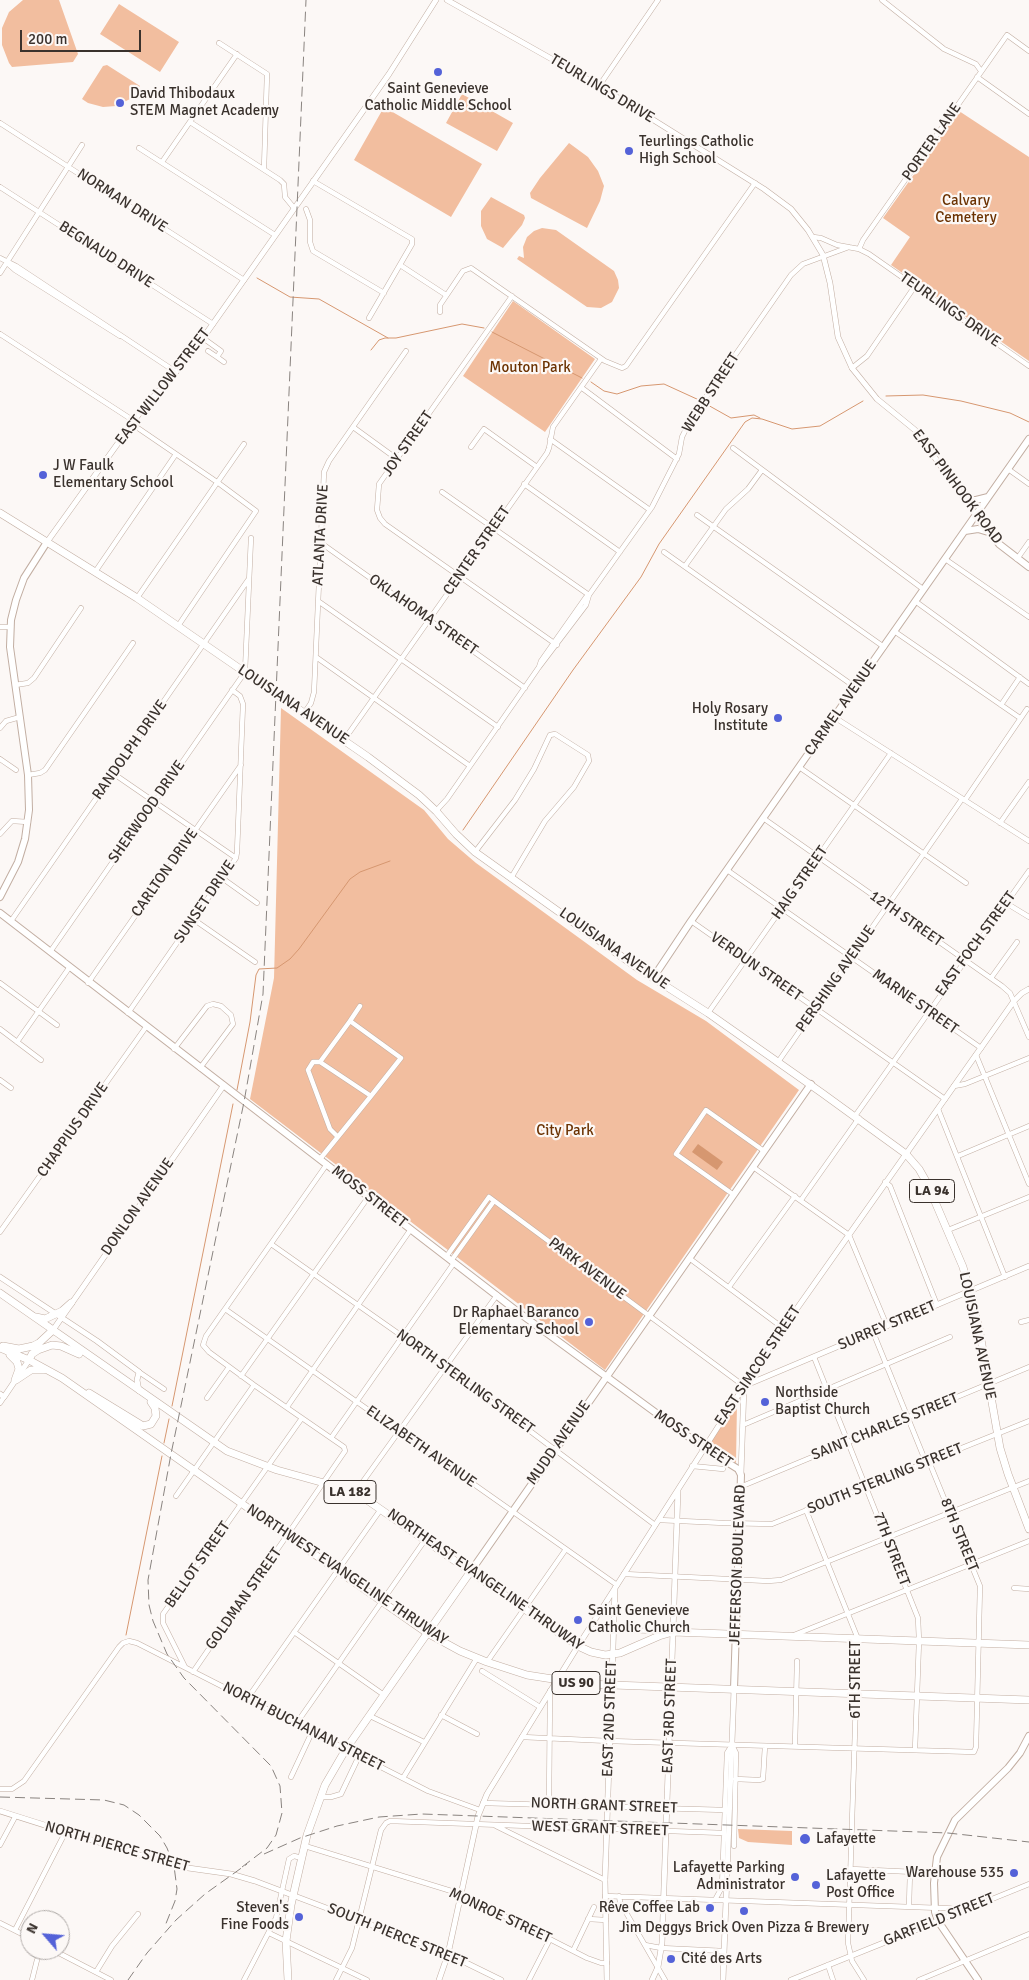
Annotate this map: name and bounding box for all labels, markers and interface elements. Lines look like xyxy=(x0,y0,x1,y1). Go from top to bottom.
scale bar xyxy=(22,20,144,52)
text: 200 m xyxy=(28,30,68,48)
street label: TEURLINGS DRIVE xyxy=(546,51,658,127)
marker: Saint Genevieve Catholic Middle School xyxy=(432,66,444,78)
place label: Saint Genevieve Catholic Middle School xyxy=(364,80,512,115)
place label: David Thibodaux STEM Magnet Academy xyxy=(130,85,279,120)
marker: David Thibodaux STEM Magnet Academy xyxy=(114,97,126,109)
street label: PORTER LANE xyxy=(899,100,965,184)
place label: Teurlings Catholic High School xyxy=(639,133,754,168)
marker: Teurlings Catholic High School xyxy=(623,145,635,157)
street label: NORMAN DRIVE xyxy=(73,165,171,237)
park label: Calvary Cemetery xyxy=(935,192,997,227)
street label: BEGNAUD DRIVE xyxy=(55,218,157,292)
street label: TEURLINGS DRIVE xyxy=(896,269,1004,351)
street label: EAST WILLOW STREET xyxy=(112,325,214,449)
street label: WEBB STREET xyxy=(679,350,743,436)
park label: Mouton Park xyxy=(489,359,571,377)
street label: JOY STREET xyxy=(379,408,437,480)
street label: EAST PINHOOK ROAD xyxy=(908,426,1006,548)
place label: J W Faulk Elementary School xyxy=(53,457,174,492)
marker: J W Faulk Elementary School xyxy=(37,469,49,481)
street label: ATLANTA DRIVE xyxy=(309,484,333,586)
street label: CENTER STREET xyxy=(440,503,514,599)
street label: OKLAHOMA STREET xyxy=(365,571,481,659)
street label: CARMEL AVENUE xyxy=(801,657,881,759)
street label: LOUISIANA AVENUE xyxy=(234,661,352,749)
street label: RANDOLPH DRIVE xyxy=(89,697,171,803)
place label: Holy Rosary Institute xyxy=(692,700,768,735)
marker: Holy Rosary Institute xyxy=(772,712,784,724)
street label: SHERWOOD DRIVE xyxy=(105,757,189,867)
street label: CARLTON DRIVE xyxy=(128,825,202,921)
street label: HAIG STREET xyxy=(768,843,832,923)
street label: SUNSET DRIVE xyxy=(171,857,239,947)
street label: 12TH STREET xyxy=(866,887,946,951)
street label: EAST FOCH STREET xyxy=(932,888,1020,1000)
street label: LOUISIANA AVENUE xyxy=(555,904,673,994)
street label: PERSHING AVENUE xyxy=(792,922,880,1036)
street label: VERDUN STREET xyxy=(707,929,805,1005)
street label: MARNE STREET xyxy=(868,966,962,1038)
street label: CHAPPIUS DRIVE xyxy=(34,1079,112,1181)
park label: City Park xyxy=(536,1122,594,1140)
street label: DONLON AVENUE xyxy=(98,1155,178,1259)
street label: MOSS STREET xyxy=(328,1162,410,1232)
road number: LA 94 xyxy=(910,1180,954,1202)
street label: PARK AVENUE xyxy=(545,1234,629,1304)
street label: LOUISIANA AVENUE xyxy=(955,1270,999,1402)
street label: SURREY STREET xyxy=(835,1297,939,1355)
street label: EAST SIMCOE STREET xyxy=(711,1303,805,1429)
place label: Dr Raphael Baranco Elementary School xyxy=(452,1304,579,1339)
marker: Dr Raphael Baranco Elementary School xyxy=(583,1316,595,1328)
street label: NORTH STERLING STREET xyxy=(392,1326,538,1438)
place label: Northside Baptist Church xyxy=(775,1384,870,1419)
street label: SAINT CHARLES STREET xyxy=(809,1389,961,1465)
marker: Northside Baptist Church xyxy=(759,1396,771,1408)
street label: MUDD AVENUE xyxy=(523,1397,595,1489)
street label: ELIZABETH AVENUE xyxy=(362,1402,480,1492)
street label: MOSS STREET xyxy=(650,1406,736,1472)
street label: SOUTH STERLING STREET xyxy=(805,1440,965,1518)
road number: LA 182 xyxy=(324,1480,376,1504)
street label: JEFFERSON BOULEVARD xyxy=(726,1484,750,1646)
street label: 8TH STREET xyxy=(936,1496,982,1574)
street label: NORTHWEST EVANGELINE THRUWAY xyxy=(243,1501,451,1649)
street label: NORTHEAST EVANGELINE THRUWAY xyxy=(384,1505,586,1655)
street label: 7TH STREET xyxy=(869,1510,913,1588)
street label: BELLOT STREET xyxy=(162,1518,234,1612)
street label: GOLDMAN STREET xyxy=(202,1545,286,1653)
place label: Saint Genevieve Catholic Church xyxy=(588,1602,690,1637)
marker: Saint Genevieve Catholic Church xyxy=(572,1614,584,1626)
street label: 6TH STREET xyxy=(847,1641,865,1719)
street label: EAST 3RD STREET xyxy=(659,1658,681,1774)
street label: EAST 2ND STREET xyxy=(599,1661,621,1777)
road number: US 90 xyxy=(552,1672,600,1695)
street label: NORTH BUCHANAN STREET xyxy=(219,1678,387,1776)
street label: NORTH GRANT STREET xyxy=(530,1794,678,1818)
street label: NORTH PIERCE STREET xyxy=(43,1818,191,1876)
street label: WEST GRANT STREET xyxy=(531,1818,669,1840)
place label: Lafayette xyxy=(816,1830,876,1848)
marker: Lafayette xyxy=(798,1832,812,1846)
place label: Lafayette Parking Administrator xyxy=(673,1859,785,1894)
place label: Warehouse 535 xyxy=(906,1864,1004,1882)
place label: Lafayette Post Office xyxy=(826,1867,895,1902)
marker: Warehouse 535 xyxy=(1008,1867,1020,1879)
marker: Lafayette Parking Administrator xyxy=(789,1871,801,1883)
marker: Lafayette Post Office xyxy=(810,1879,822,1891)
street label: MONROE STREET xyxy=(446,1884,554,1948)
street label: GARFIELD STREET xyxy=(881,1890,997,1950)
place label: Steven's Fine Foods xyxy=(221,1899,289,1934)
place label: Rêve Coffee Lab xyxy=(599,1899,700,1917)
street label: SOUTH PIERCE STREET xyxy=(325,1900,469,1972)
marker: Rêve Coffee Lab xyxy=(704,1902,716,1914)
marker: Jim Deggys Brick Oven Pizza & Brewery xyxy=(738,1905,750,1917)
north arrow xyxy=(20,1910,70,1960)
marker: Steven's Fine Foods xyxy=(293,1911,305,1923)
place label: Jim Deggys Brick Oven Pizza & Brewery xyxy=(619,1919,869,1937)
text: N xyxy=(22,1920,42,1937)
place label: Cité des Arts xyxy=(681,1950,762,1968)
marker: Cité des Arts xyxy=(665,1953,677,1965)

